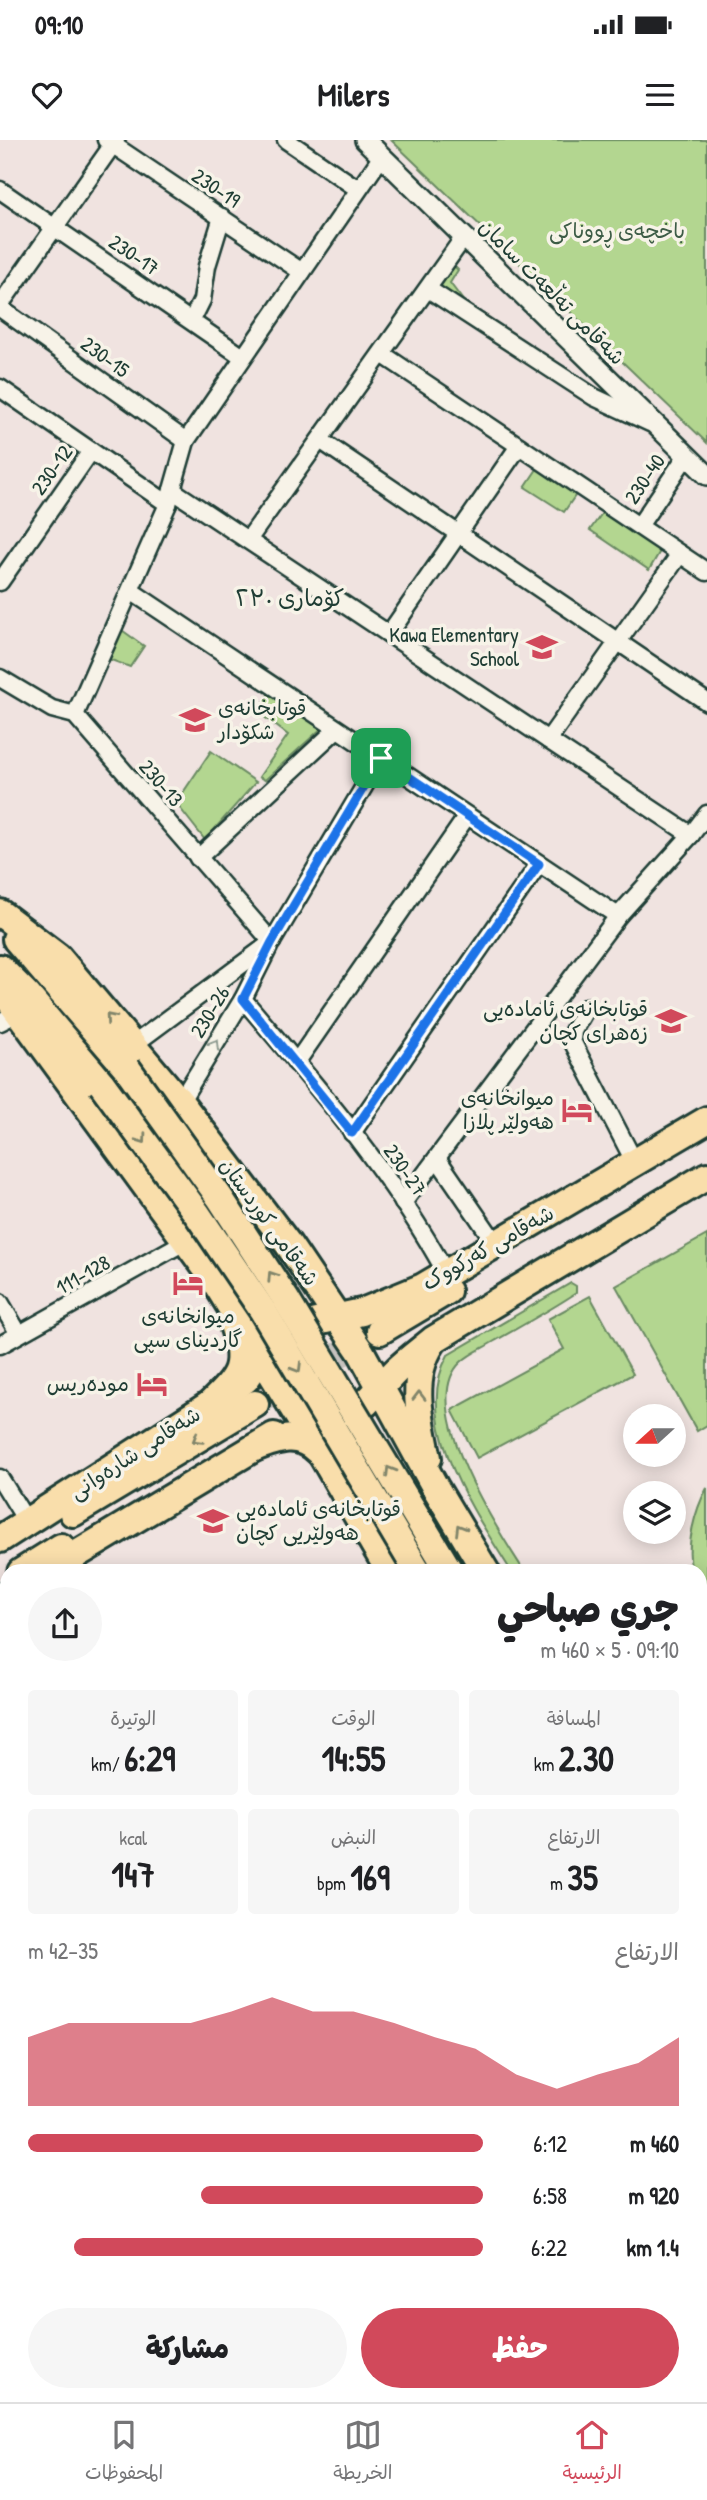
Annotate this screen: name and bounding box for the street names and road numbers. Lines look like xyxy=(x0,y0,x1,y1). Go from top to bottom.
street label: 230-19 xyxy=(186,161,246,214)
street label: شەقامی تەڵعەت سامان xyxy=(473,212,632,371)
street label: 230-17 xyxy=(103,227,165,282)
street label: 230-15 xyxy=(75,329,136,384)
street label: 230-12 xyxy=(24,439,79,500)
street label: 230-40 xyxy=(617,448,672,509)
street label: 230-13 xyxy=(133,753,190,813)
street label: 230-26 xyxy=(183,981,236,1043)
street label: 230-27 xyxy=(377,1138,434,1202)
street label: شەقامی کوردستان xyxy=(213,1152,326,1292)
street label: شەقامی کەرکووک xyxy=(416,1198,559,1297)
street label: 111-128 xyxy=(50,1248,115,1301)
street label: شەقامی شارەوانی xyxy=(64,1399,206,1506)

